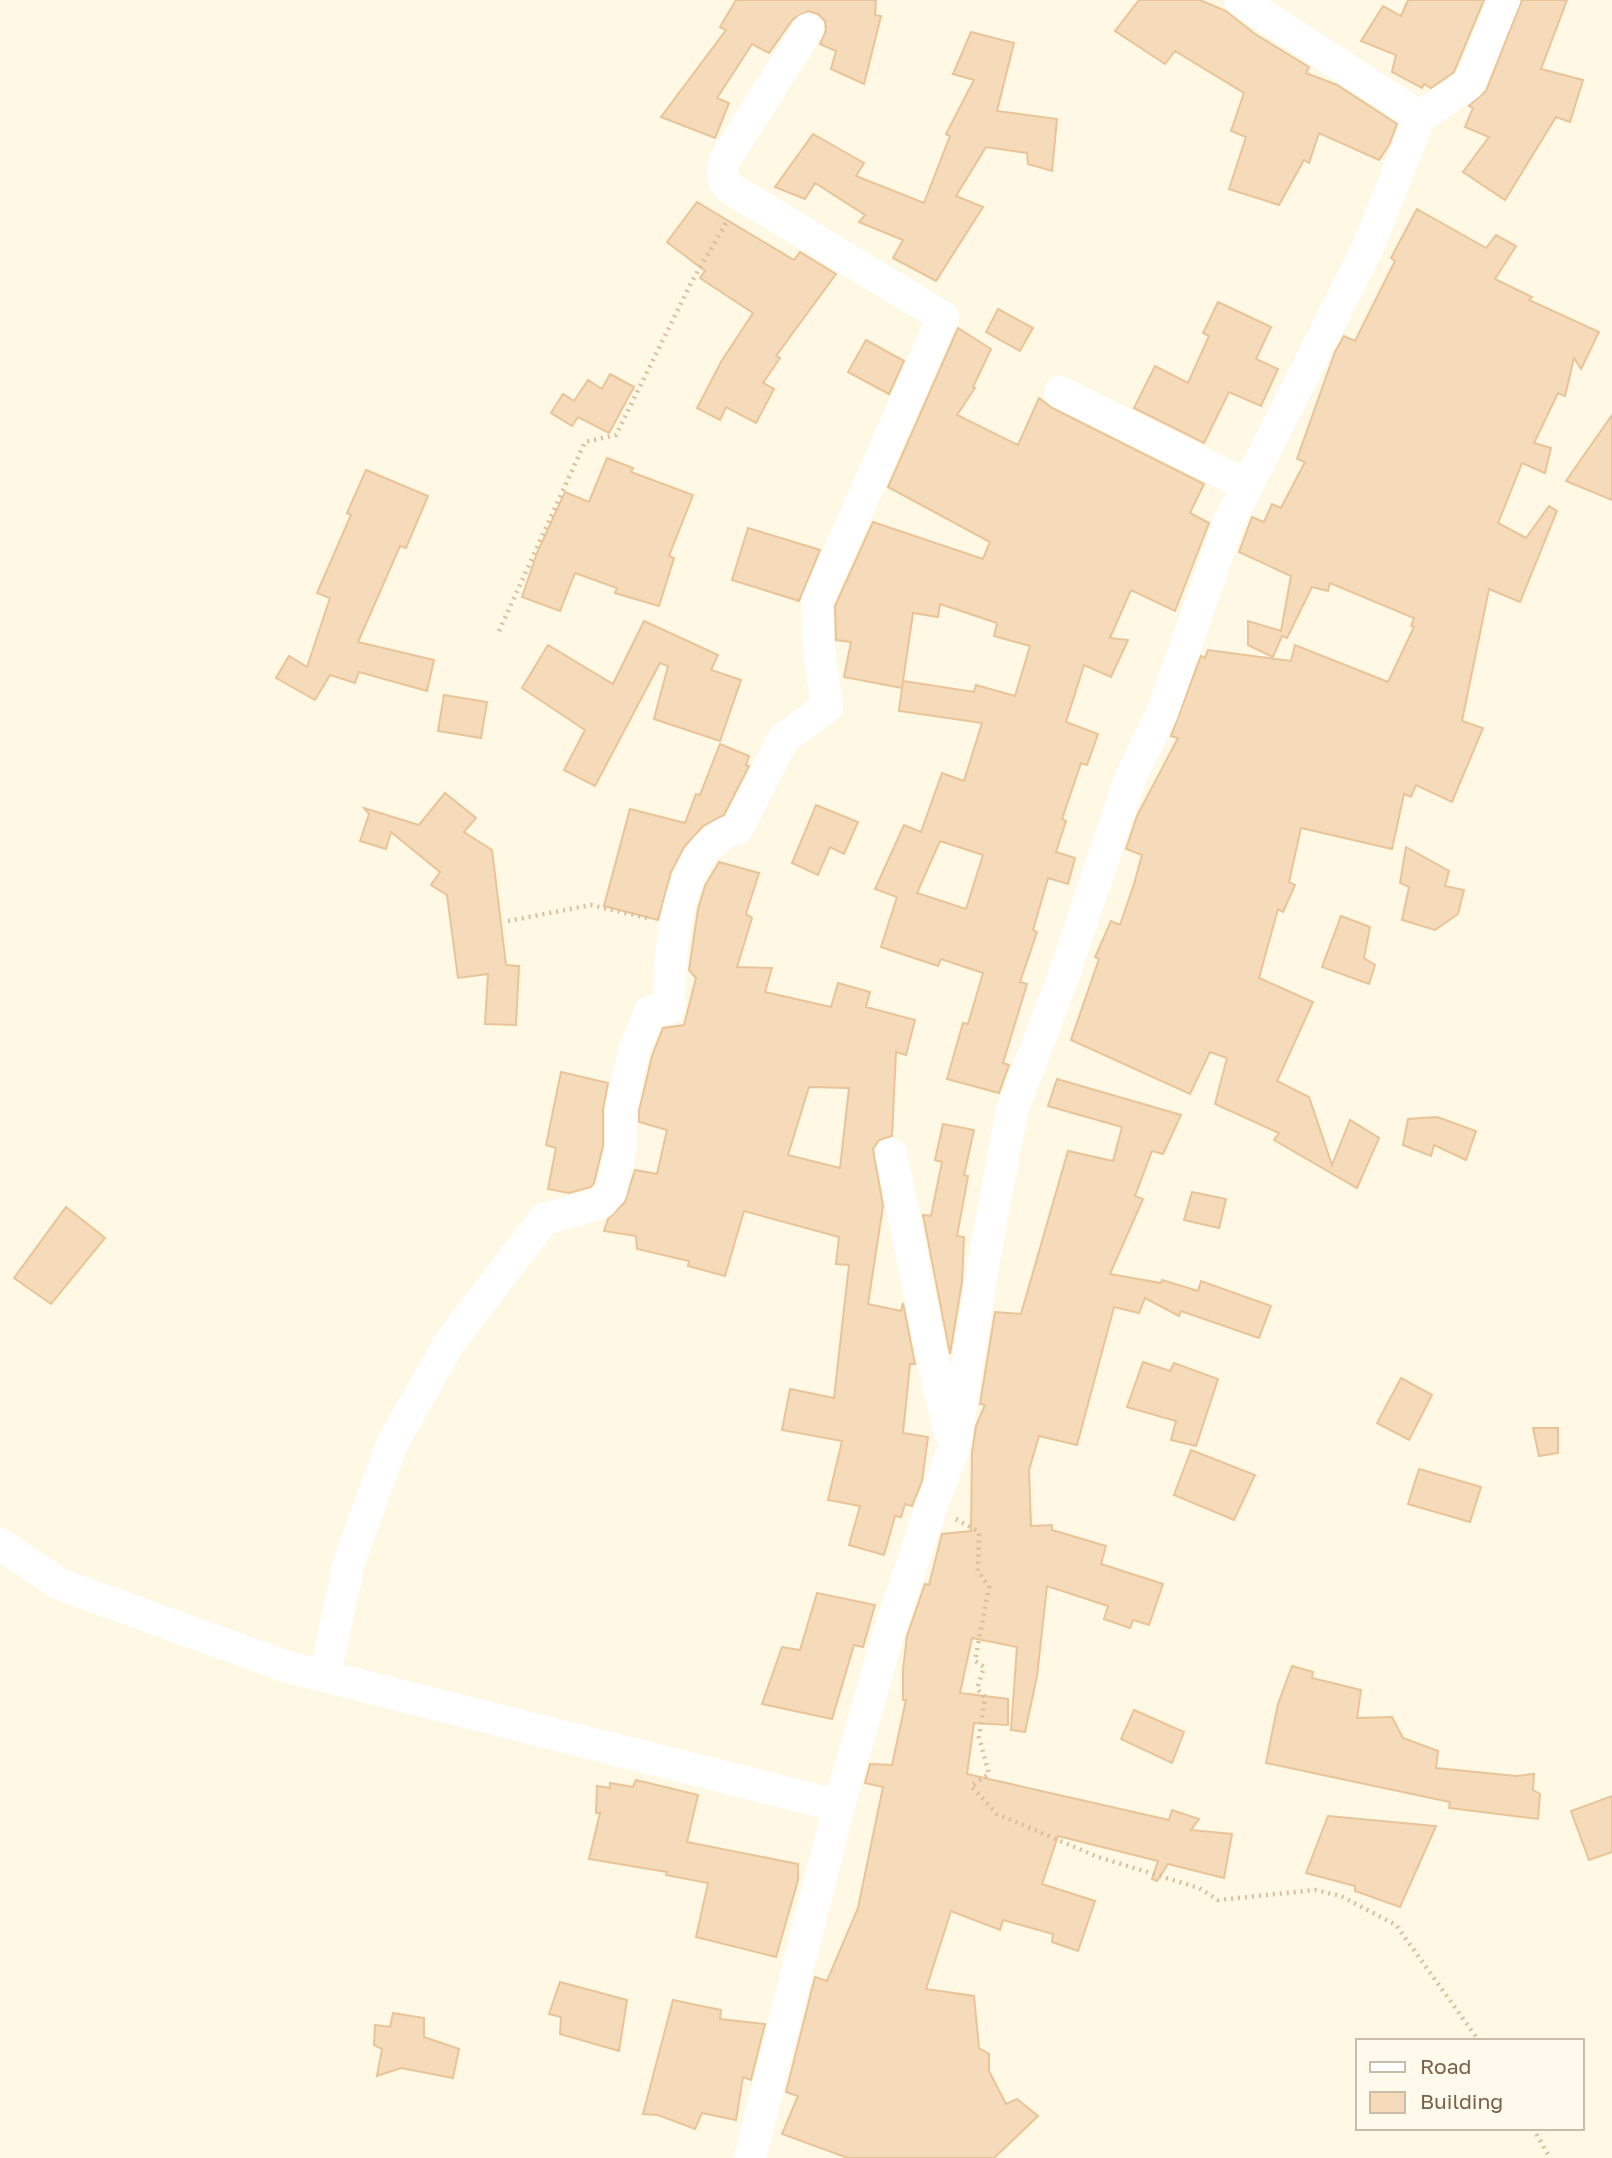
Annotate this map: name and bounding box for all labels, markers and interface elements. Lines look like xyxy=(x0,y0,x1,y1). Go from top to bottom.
legend xyxy=(1356,2039,1584,2130)
text: Road xyxy=(1420,2053,1471,2079)
text: Building xyxy=(1420,2088,1503,2114)

